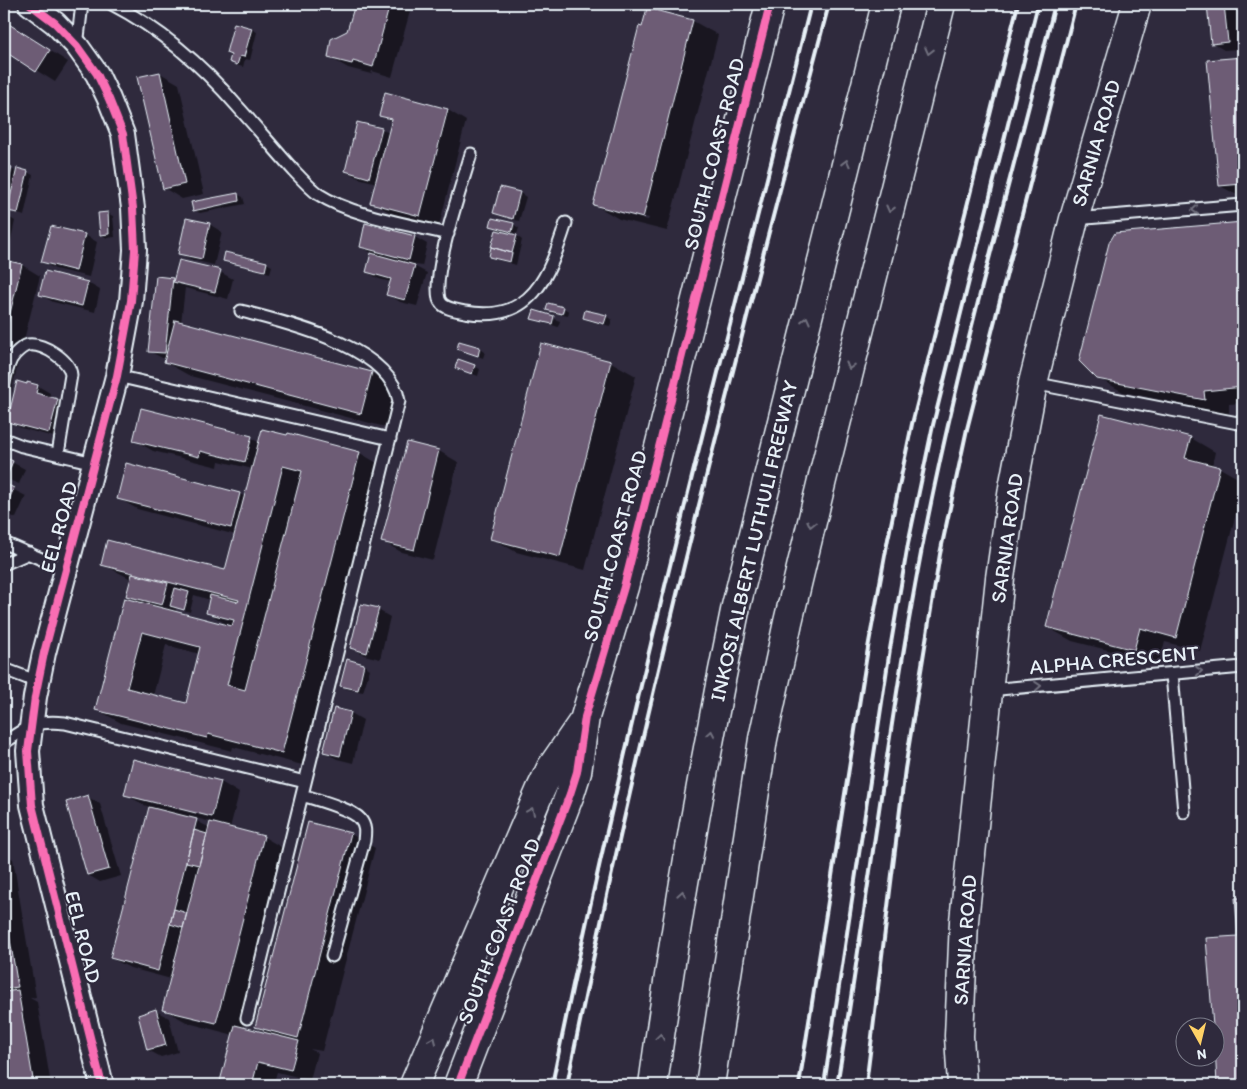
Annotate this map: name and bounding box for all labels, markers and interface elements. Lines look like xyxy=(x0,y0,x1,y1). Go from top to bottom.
one-way arrow xyxy=(924,47,935,56)
street label: SOUTH COAST ROAD xyxy=(678,55,749,252)
street label: SARNIA ROAD xyxy=(1065,77,1126,209)
one-way arrow xyxy=(840,158,851,167)
one-way arrow xyxy=(885,204,896,213)
one-way arrow xyxy=(1190,204,1198,215)
one-way arrow xyxy=(801,317,811,325)
one-way arrow xyxy=(845,362,856,371)
street label: INKOSI ALBERT LUTHULI FREEWAY xyxy=(704,378,803,704)
street label: SOUTH COAST ROAD xyxy=(577,447,652,644)
street label: SARNIA ROAD xyxy=(985,471,1028,604)
street label: EEL ROAD xyxy=(34,478,83,576)
one-way arrow xyxy=(806,519,817,528)
street label: ALPHA CRESCENT xyxy=(1028,640,1200,679)
one-way arrow xyxy=(1196,666,1204,677)
one-way arrow xyxy=(1034,681,1042,692)
one-way arrow xyxy=(705,730,716,739)
one-way arrow xyxy=(525,807,536,816)
street label: SOUTH COAST ROAD xyxy=(452,834,545,1027)
street label: SARNIA ROAD xyxy=(947,874,982,1006)
street label: EEL ROAD xyxy=(60,888,107,986)
one-way arrow xyxy=(677,890,687,899)
north arrow xyxy=(1174,1016,1224,1066)
one-way arrow xyxy=(654,1033,664,1041)
one-way arrow xyxy=(426,1036,437,1045)
text: N xyxy=(1196,1045,1208,1063)

